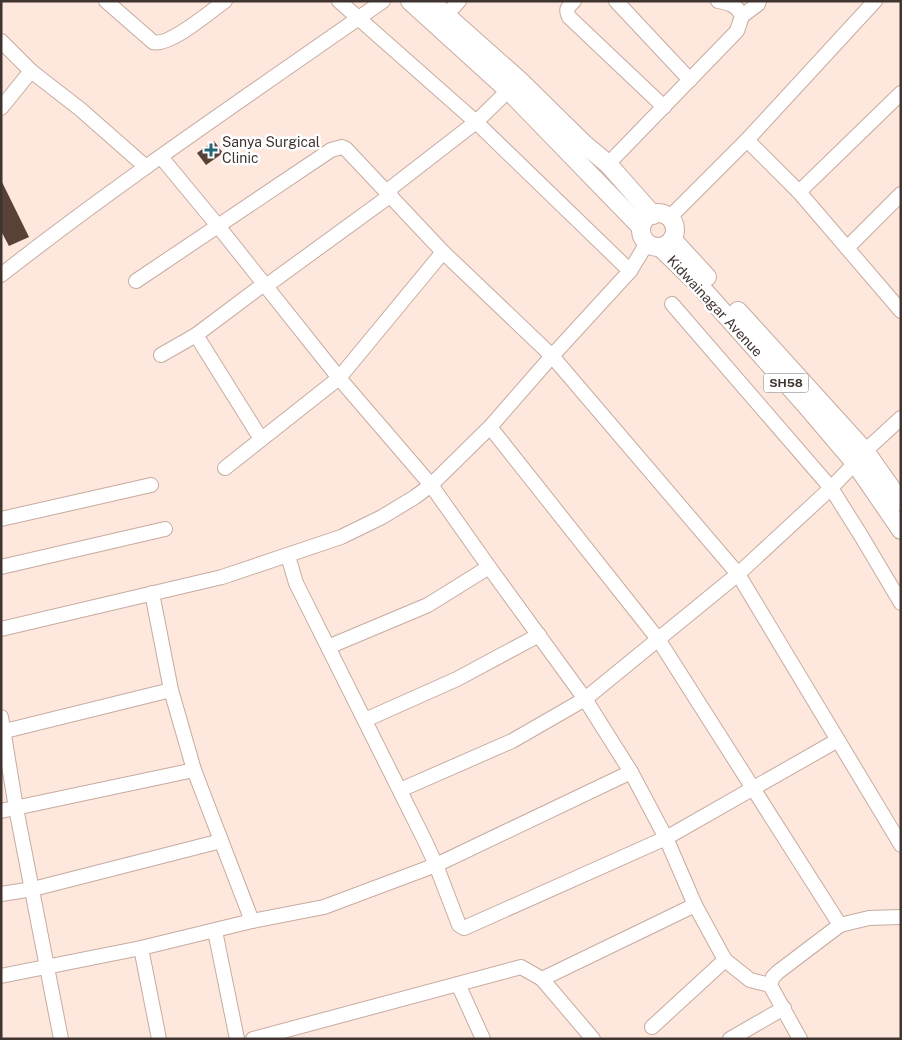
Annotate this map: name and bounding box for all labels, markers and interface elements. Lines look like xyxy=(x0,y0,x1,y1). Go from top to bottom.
place label: Sanya Surgical Clinic xyxy=(222,134,320,166)
marker: Sanya Surgical Clinic xyxy=(204,143,218,157)
street label: Kidwainagar Avenue xyxy=(664,252,766,360)
road number: SH58 xyxy=(764,373,808,392)

